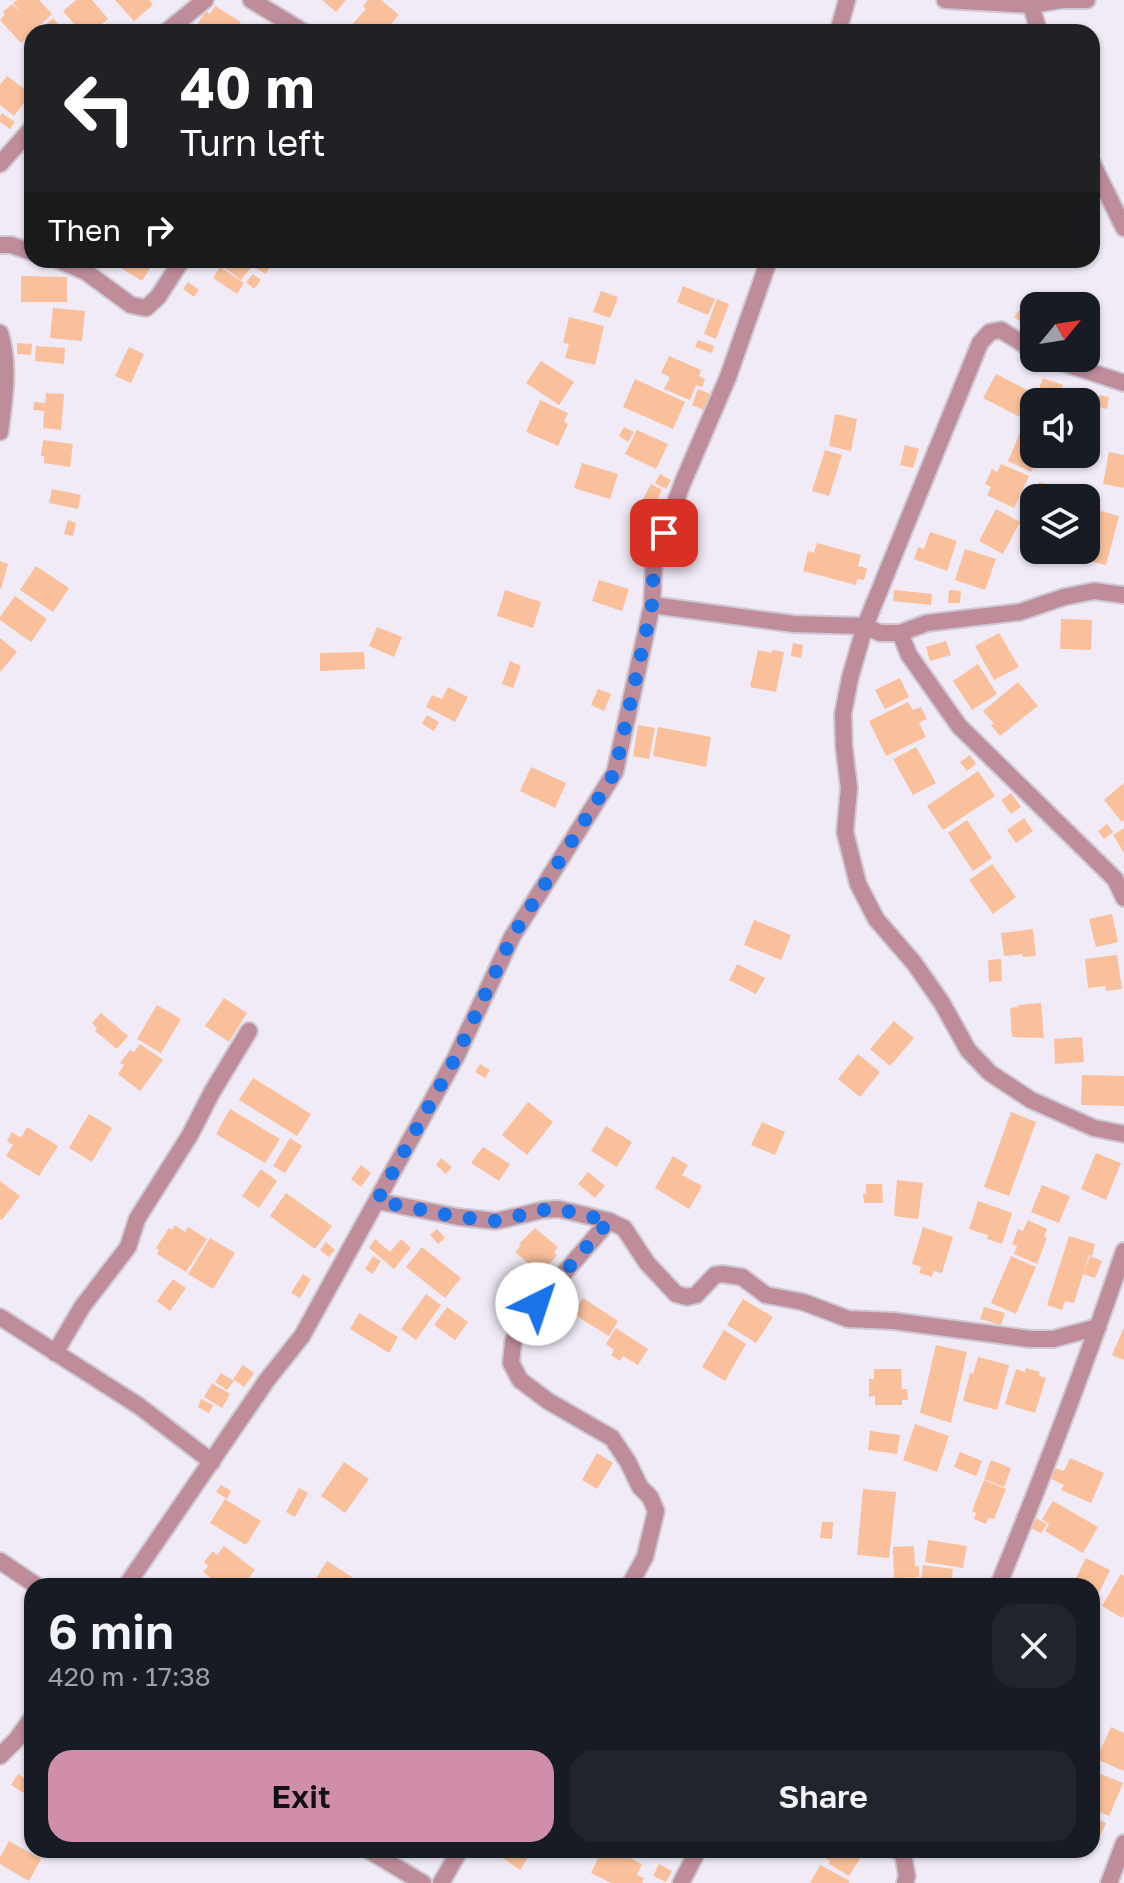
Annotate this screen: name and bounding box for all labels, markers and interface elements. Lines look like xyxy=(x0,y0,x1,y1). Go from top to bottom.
text: 40 m xyxy=(180,53,314,120)
icon: left xyxy=(48,56,152,160)
text: Turn left xyxy=(180,121,326,164)
icon: right xyxy=(137,208,181,252)
text: Then xyxy=(48,212,121,248)
north arrow xyxy=(1020,292,1100,372)
map controls xyxy=(1020,292,1100,564)
button: sound xyxy=(1020,388,1100,468)
button: layers xyxy=(1020,484,1100,564)
pin xyxy=(630,499,698,567)
icon: arrive xyxy=(642,511,686,555)
position arrow xyxy=(495,1262,579,1346)
text: 6 min xyxy=(48,1602,174,1660)
button: close xyxy=(992,1604,1076,1688)
text: 420 m · 17:38 xyxy=(48,1661,211,1692)
button: Exit xyxy=(48,1750,554,1842)
button: Share xyxy=(570,1750,1076,1842)

